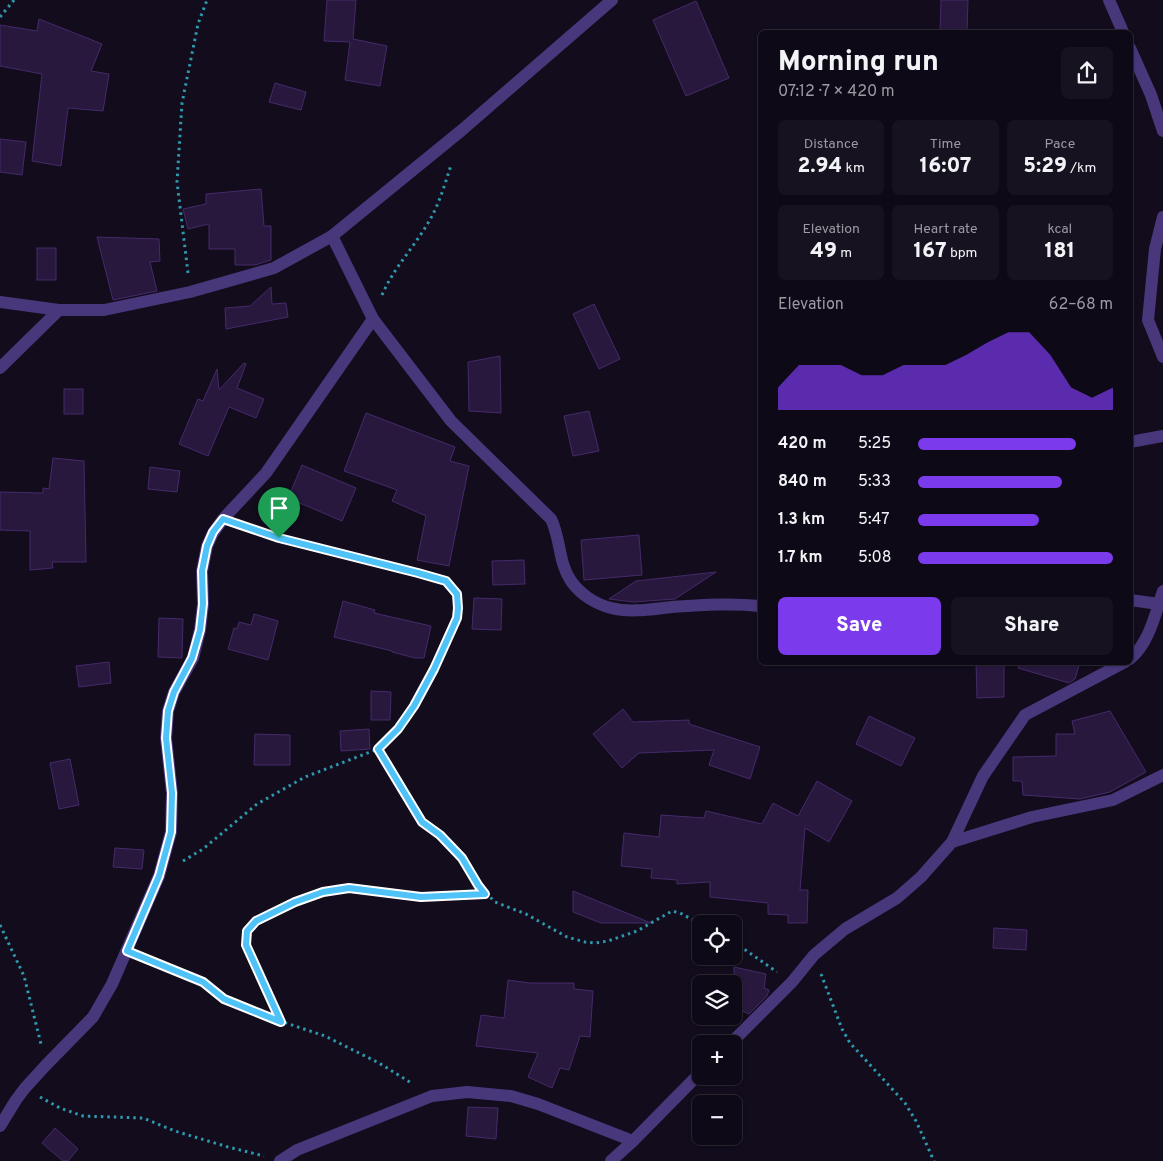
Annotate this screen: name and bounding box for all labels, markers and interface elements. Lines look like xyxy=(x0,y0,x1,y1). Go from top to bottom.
text: Morning run xyxy=(778,45,939,81)
button: share xyxy=(1061,47,1113,99)
text: 07:12 · 7 × 420 m xyxy=(778,82,895,102)
text: Distance xyxy=(804,136,859,153)
text: Time xyxy=(930,136,961,153)
text: Pace xyxy=(1044,136,1075,153)
text: 2.94 xyxy=(797,153,842,180)
text: 16:07 xyxy=(920,153,971,180)
text: 5:29 xyxy=(1023,153,1067,180)
text: km xyxy=(842,160,865,177)
text: /km xyxy=(1067,160,1096,177)
text: Elevation xyxy=(802,221,860,238)
text: Heart rate xyxy=(913,221,978,238)
text: kcal xyxy=(1047,221,1072,238)
text: 49 xyxy=(810,238,837,265)
text: 167 xyxy=(914,238,947,265)
text: 181 xyxy=(1045,238,1075,265)
text: m xyxy=(837,245,852,262)
text: bpm xyxy=(947,245,977,262)
text: Elevation xyxy=(778,295,844,315)
text: 62–68 m xyxy=(1049,295,1113,315)
text: 420 m xyxy=(778,434,827,454)
text: 5:25 xyxy=(858,434,891,454)
text: 840 m xyxy=(778,472,827,492)
text: 5:33 xyxy=(858,472,891,492)
pin xyxy=(258,487,300,538)
icon: arrive xyxy=(265,494,293,522)
text: 1.3 km xyxy=(778,510,825,530)
text: 5:47 xyxy=(858,510,890,530)
text: 1.7 km xyxy=(778,548,823,568)
text: 5:08 xyxy=(858,548,892,568)
button: Save xyxy=(778,597,941,655)
button: Share xyxy=(951,597,1113,655)
map controls xyxy=(692,915,742,1145)
button: locate xyxy=(692,915,742,965)
button: layers xyxy=(692,975,742,1025)
button: + xyxy=(692,1035,742,1085)
button: − xyxy=(692,1095,742,1145)

